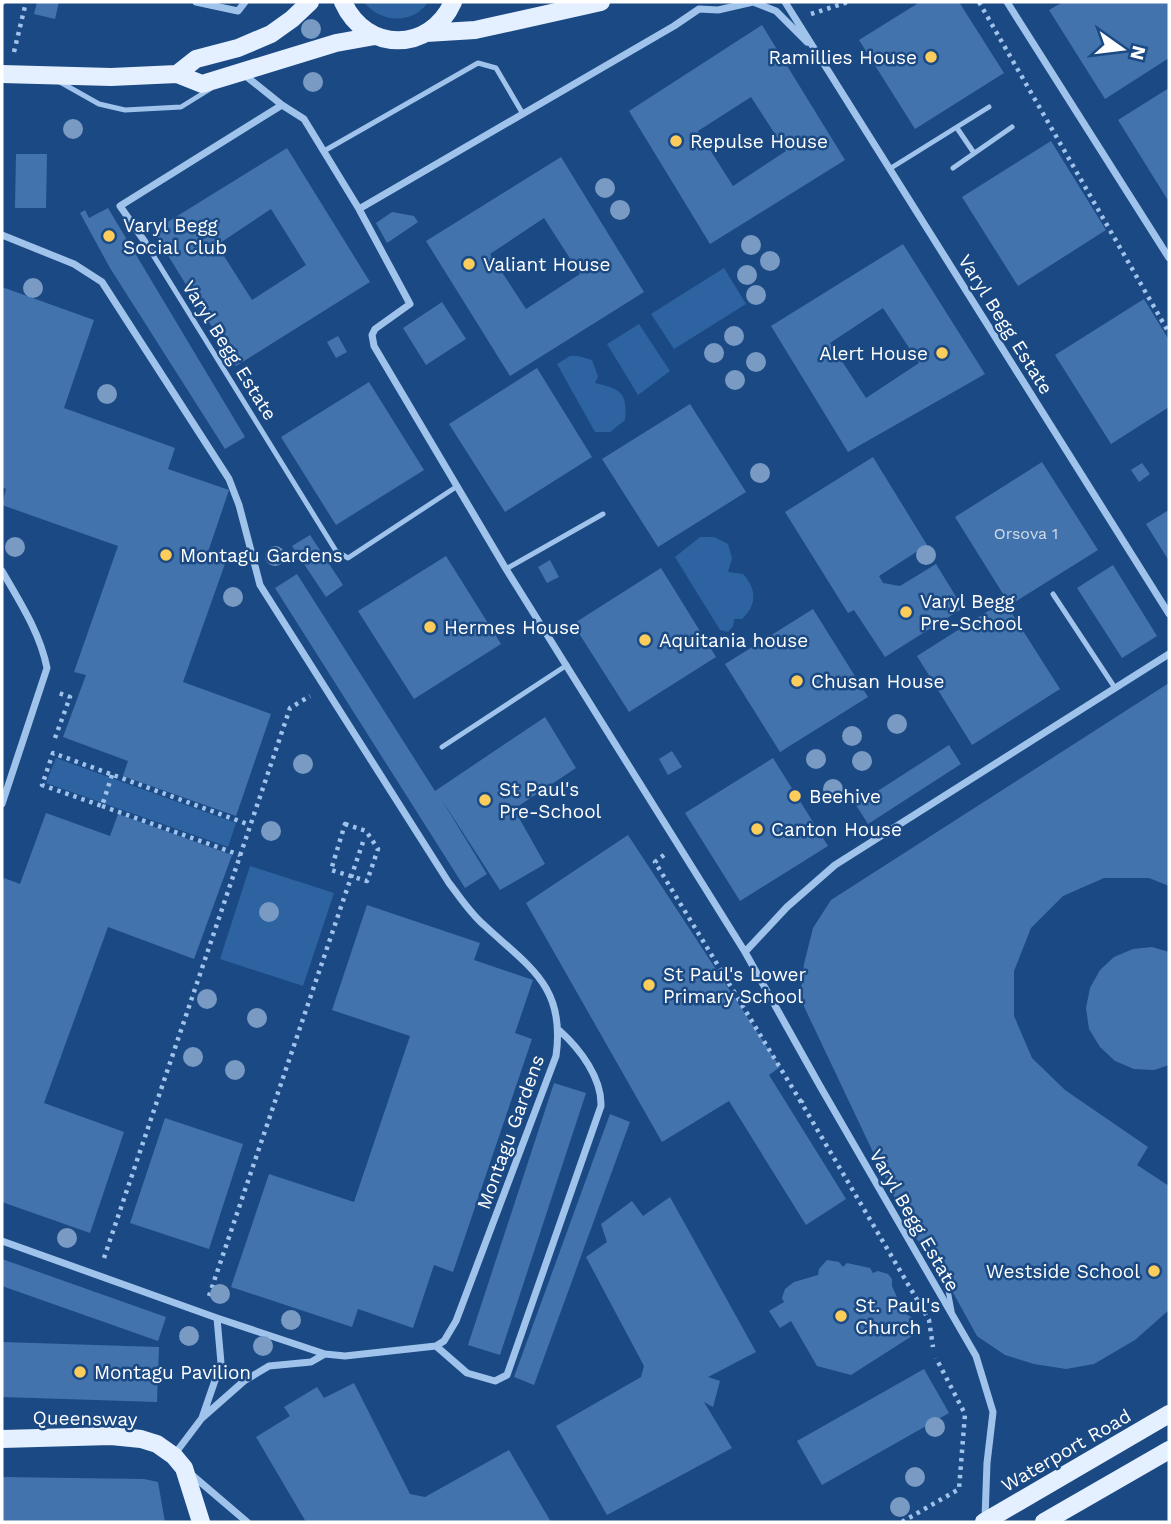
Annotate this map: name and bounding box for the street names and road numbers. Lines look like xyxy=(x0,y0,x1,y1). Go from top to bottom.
street label: Varyl Begg Estate xyxy=(953,250,1058,398)
street label: Varyl Begg Estate xyxy=(177,276,282,424)
street label: Montagu Gardens xyxy=(472,1052,549,1213)
street label: Varyl Begg Estate xyxy=(864,1145,965,1296)
street label: Waterport Road xyxy=(997,1404,1135,1497)
street label: Queensway xyxy=(32,1406,138,1431)

